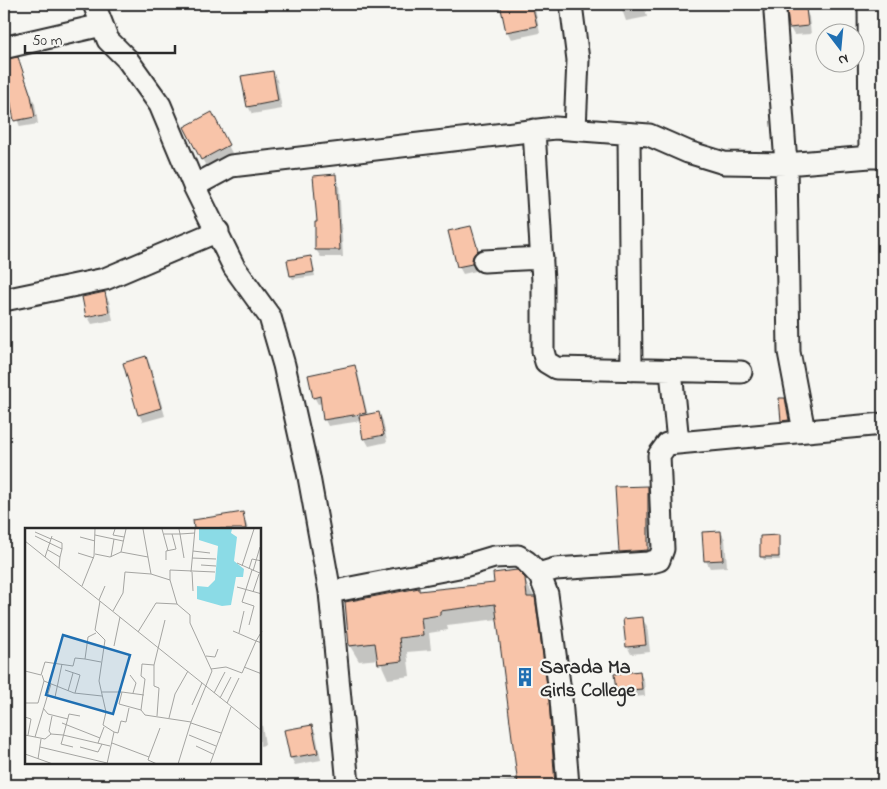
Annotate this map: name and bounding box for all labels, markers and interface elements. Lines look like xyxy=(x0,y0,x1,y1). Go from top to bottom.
scale bar xyxy=(25,22,175,54)
north arrow xyxy=(814,22,864,72)
text: 50 m xyxy=(32,30,63,52)
text: N xyxy=(836,48,851,70)
inset map xyxy=(25,528,261,764)
place label: Sarada Ma Girls College xyxy=(540,654,636,707)
building icon: Sarada Ma Girls College xyxy=(514,666,536,688)

